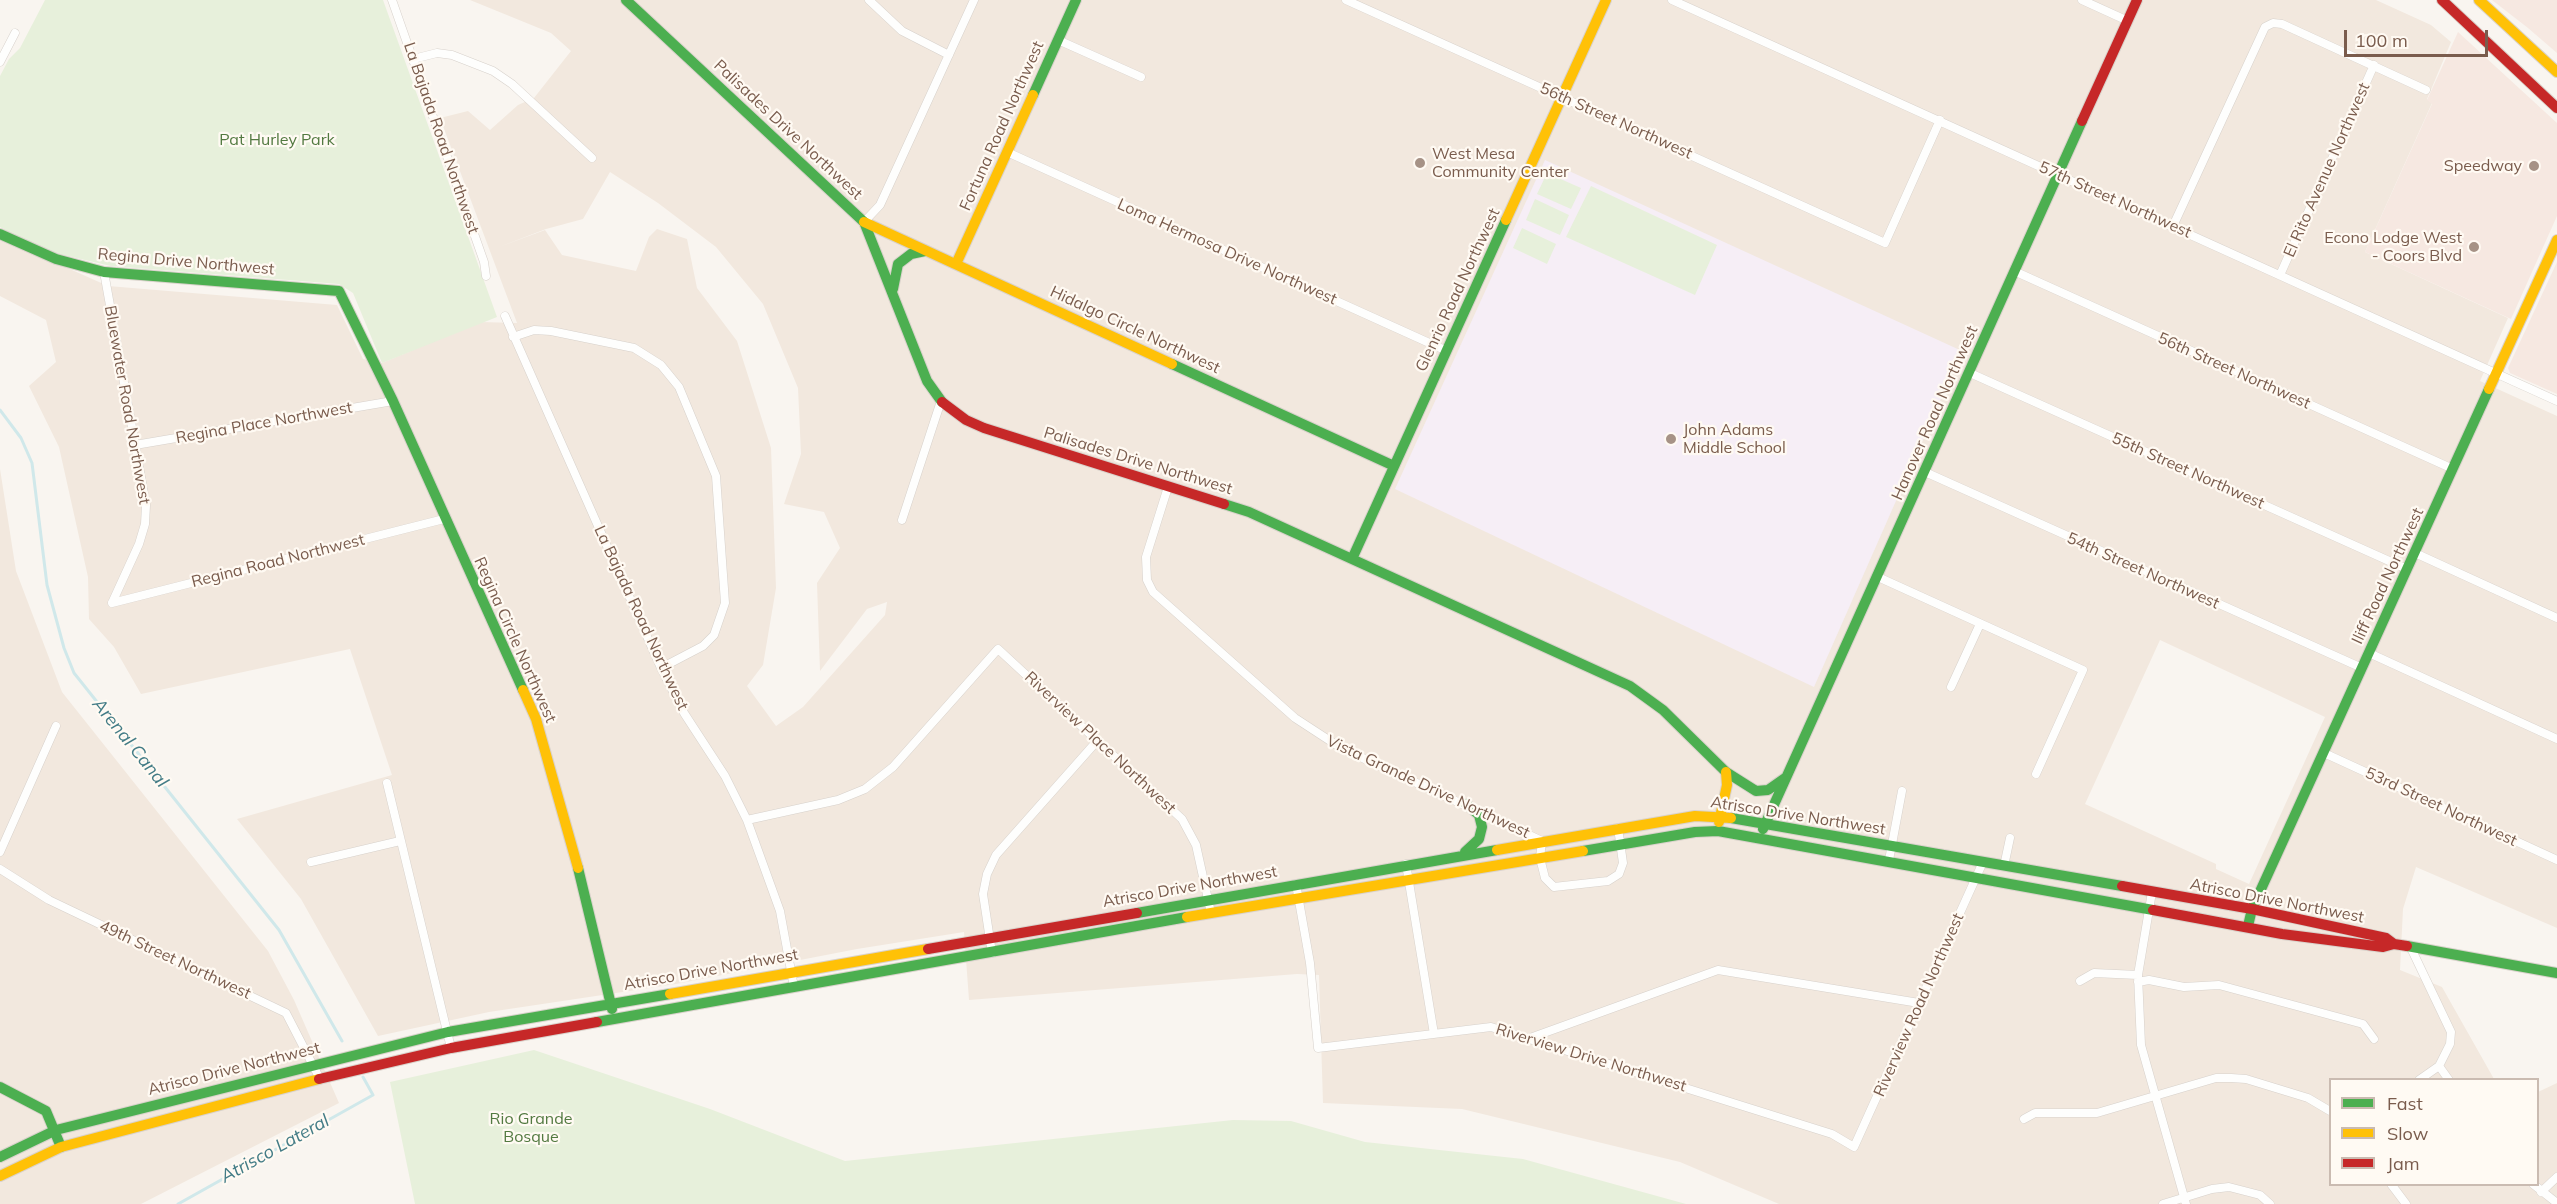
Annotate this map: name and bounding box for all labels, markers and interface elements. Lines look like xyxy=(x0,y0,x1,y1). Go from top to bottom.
scale bar xyxy=(2347,18,2491,56)
text: 100 m xyxy=(2355,29,2408,52)
street label: Fortuna Road Northwest xyxy=(956,38,1048,214)
street label: La Bajada Road Northwest xyxy=(399,40,483,236)
street label: Palisades Drive Northwest xyxy=(710,56,866,204)
street label: 56th Street Northwest xyxy=(1537,79,1695,163)
street label: El Rito Avenue Northwest xyxy=(2280,80,2374,260)
park label: Pat Hurley Park xyxy=(219,130,335,150)
place label: West Mesa Community Center xyxy=(1432,144,1569,182)
marker: West Mesa Community Center xyxy=(1413,156,1427,170)
place label: Speedway xyxy=(2444,156,2522,176)
street label: 57th Street Northwest xyxy=(2036,158,2194,242)
marker: Speedway xyxy=(2527,159,2541,173)
street label: Loma Hermosa Drive Northwest xyxy=(1114,195,1340,309)
street label: Glenrio Road Northwest xyxy=(1412,205,1504,375)
place label: Econo Lodge West - Coors Blvd xyxy=(2324,228,2462,266)
marker: Econo Lodge West - Coors Blvd xyxy=(2467,240,2481,254)
street label: Regina Drive Northwest xyxy=(97,245,275,279)
street label: Hidalgo Circle Northwest xyxy=(1047,282,1223,378)
street label: Bluewater Road Northwest xyxy=(100,304,154,506)
street label: Hanover Road Northwest xyxy=(1888,323,1982,503)
street label: 56th Street Northwest xyxy=(2155,329,2313,413)
street label: Regina Place Northwest xyxy=(174,398,354,448)
place label: John Adams Middle School xyxy=(1683,420,1786,458)
street label: Palisades Drive Northwest xyxy=(1041,423,1235,499)
street label: 55th Street Northwest xyxy=(2109,429,2267,513)
marker: John Adams Middle School xyxy=(1664,432,1678,446)
street label: Iliff Road Northwest xyxy=(2348,505,2428,647)
street label: La Bajada Road Northwest xyxy=(590,523,692,713)
street label: 54th Street Northwest xyxy=(2064,529,2222,613)
street label: Regina Road Northwest xyxy=(189,530,367,592)
street label: Regina Circle Northwest xyxy=(470,554,560,726)
street label: Riverview Place Northwest xyxy=(1020,668,1180,818)
water label: Arenal Canal xyxy=(88,694,172,792)
street label: Vista Grande Drive Northwest xyxy=(1323,731,1533,843)
street label: 53rd Street Northwest xyxy=(2362,763,2520,851)
street label: Atrisco Drive Northwest xyxy=(1709,793,1887,839)
street label: Atrisco Drive Northwest xyxy=(1101,862,1279,912)
street label: Atrisco Drive Northwest xyxy=(2188,875,2366,927)
street label: Riverview Road Northwest xyxy=(1870,910,1968,1100)
street label: 49th Street Northwest xyxy=(96,916,254,1004)
street label: Atrisco Drive Northwest xyxy=(622,945,800,995)
street label: Riverview Drive Northwest xyxy=(1493,1020,1689,1096)
street label: Atrisco Drive Northwest xyxy=(146,1038,322,1100)
legend xyxy=(2329,1078,2539,1186)
text: Fast xyxy=(2387,1092,2423,1115)
park label: Rio Grande Bosque xyxy=(490,1109,572,1147)
water label: Atrisco Lateral xyxy=(217,1110,333,1188)
text: Slow xyxy=(2387,1122,2428,1145)
text: Jam xyxy=(2387,1152,2420,1175)

